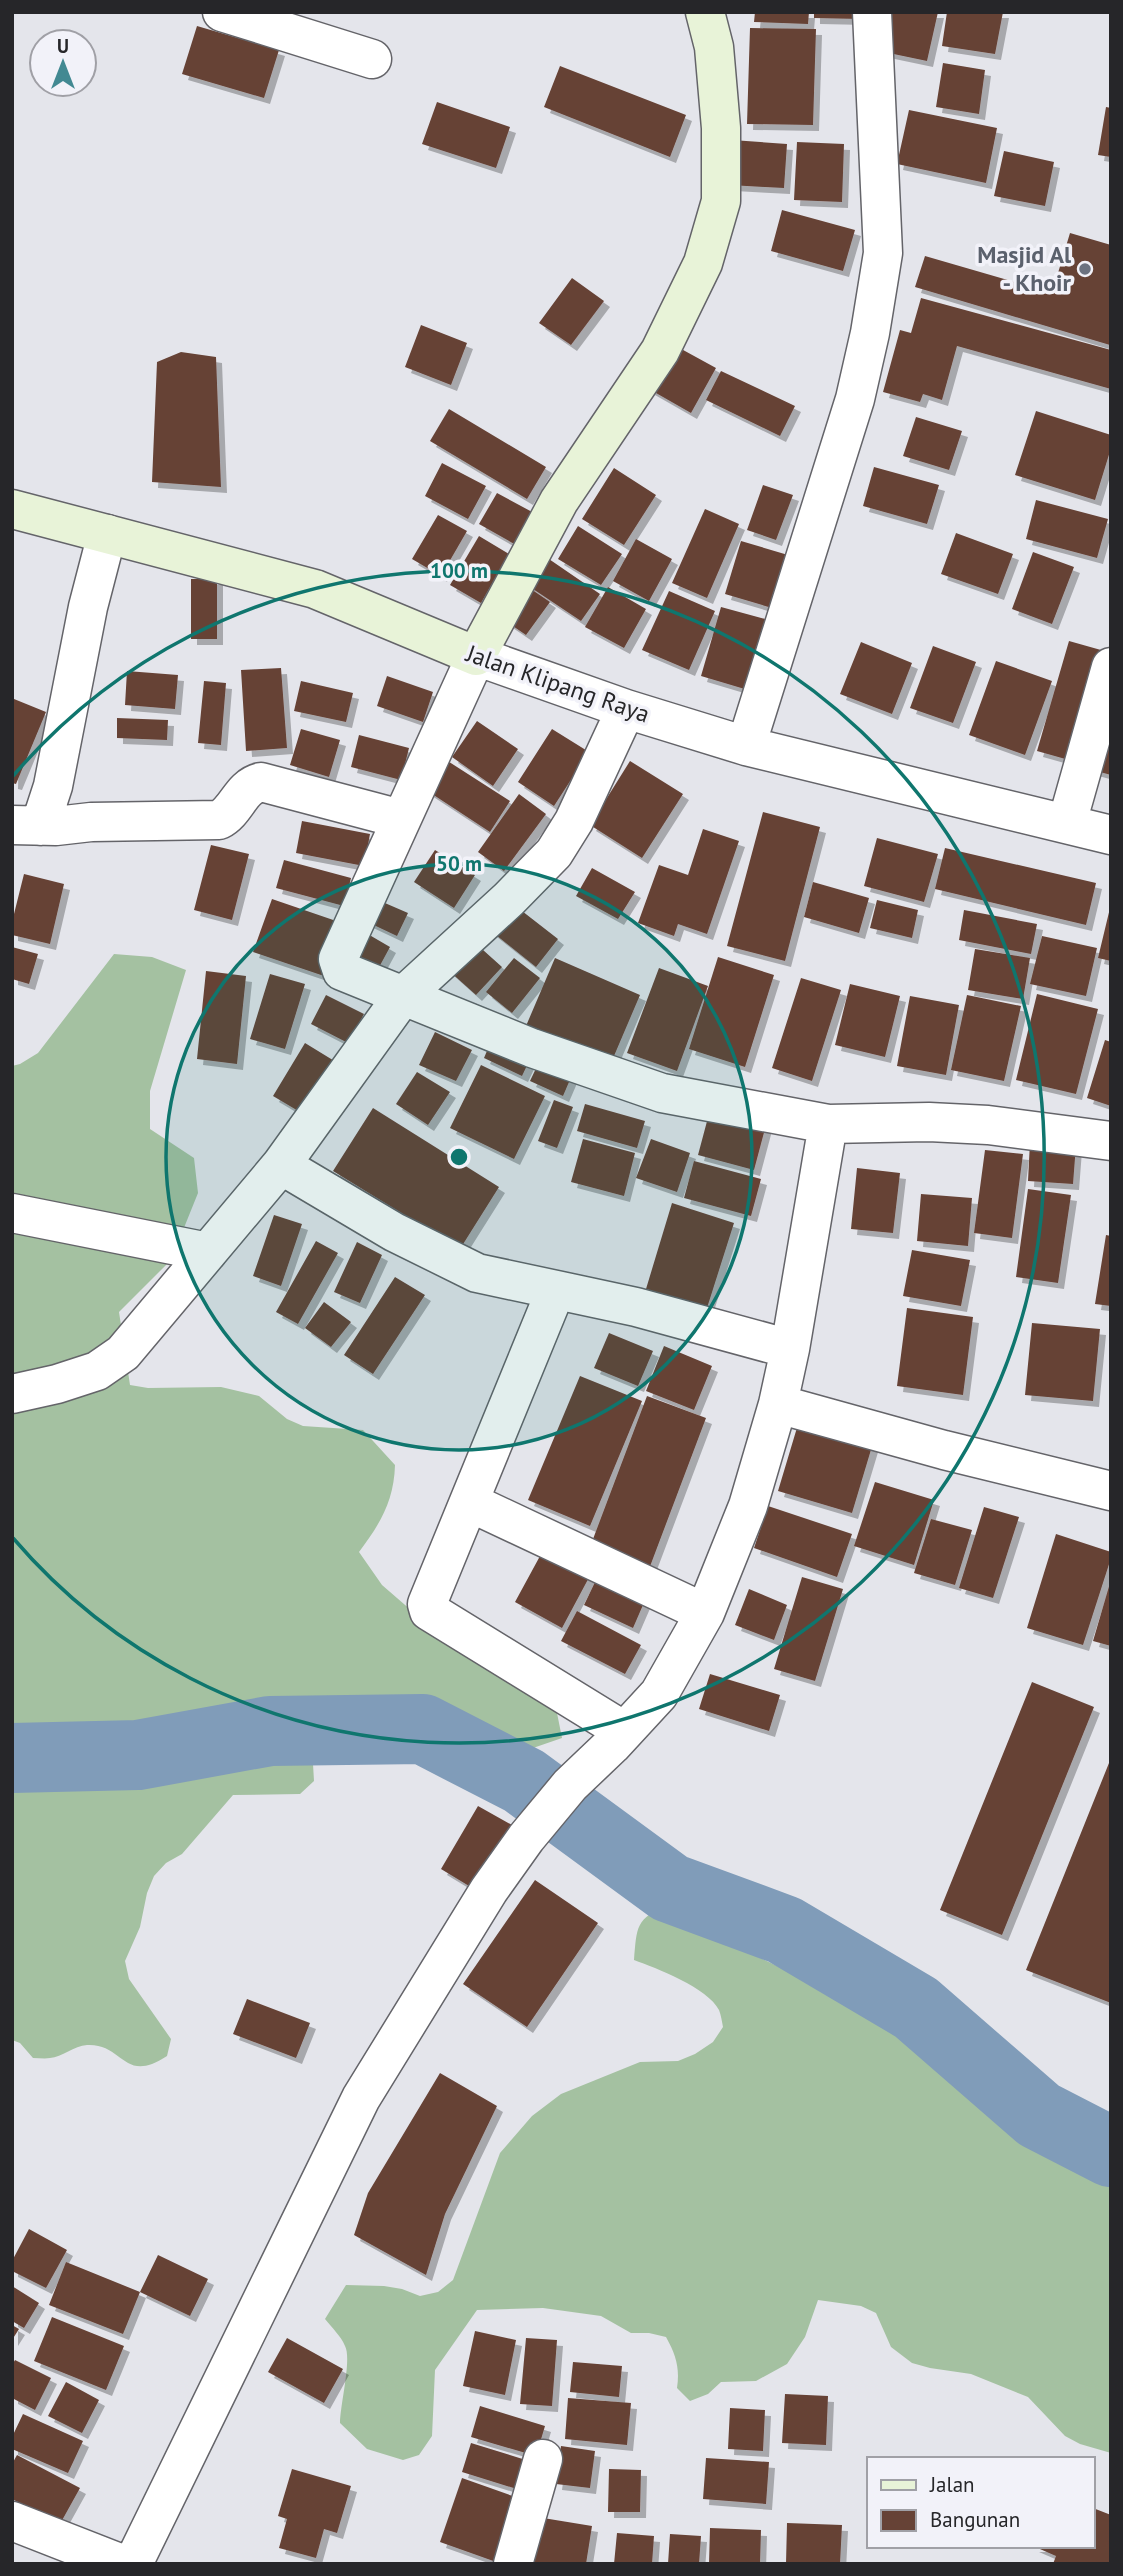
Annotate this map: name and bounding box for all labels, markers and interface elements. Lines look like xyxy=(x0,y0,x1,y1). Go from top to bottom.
north arrow xyxy=(28,28,98,98)
text: U xyxy=(57,34,69,58)
place label: Masjid Al - Khoir xyxy=(977,239,1072,298)
marker: Masjid Al - Khoir xyxy=(1077,261,1093,277)
text: 100 m xyxy=(430,557,488,584)
street label: Jalan Klipang Raya xyxy=(462,637,654,729)
text: 50 m xyxy=(436,850,482,877)
centre of rings xyxy=(447,1145,471,1169)
legend xyxy=(867,2457,1095,2548)
text: Jalan xyxy=(929,2471,975,2498)
text: Bangunan xyxy=(930,2506,1020,2533)

